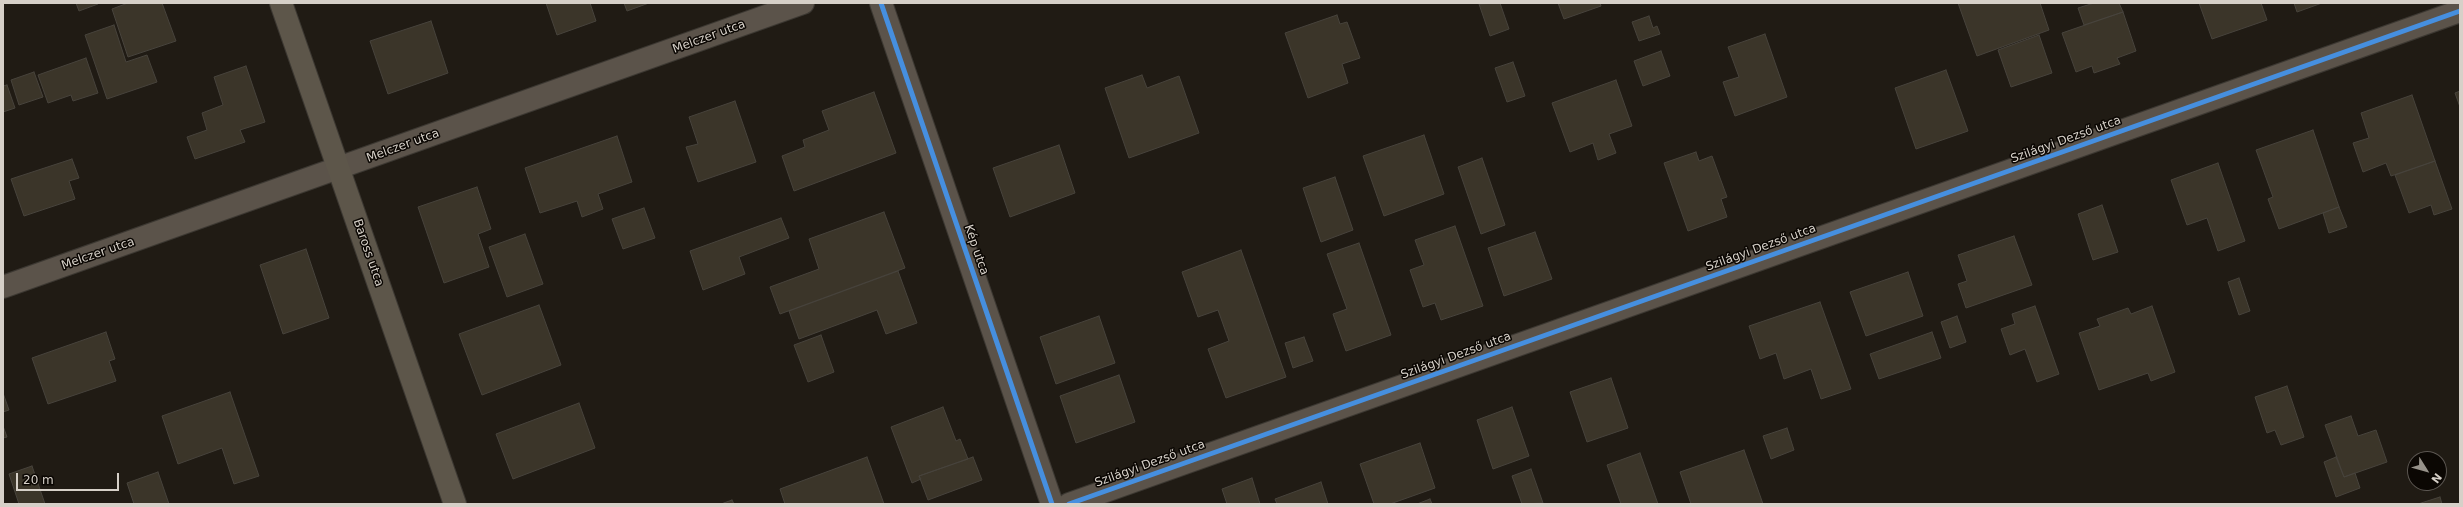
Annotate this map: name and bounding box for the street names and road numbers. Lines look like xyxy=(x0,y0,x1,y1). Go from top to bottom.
street label: Melczer utca xyxy=(671,17,747,57)
street label: Szilágyi Dezső utca xyxy=(2009,113,2123,167)
street label: Melczer utca xyxy=(365,126,441,166)
street label: Baross utca xyxy=(350,217,386,289)
street label: Szilágyi Dezső utca xyxy=(1704,221,1818,275)
street label: Kép utca xyxy=(961,223,991,277)
street label: Melczer utca xyxy=(60,235,136,273)
street label: Szilágyi Dezső utca xyxy=(1399,329,1513,383)
street label: Szilágyi Dezső utca xyxy=(1093,437,1207,491)

